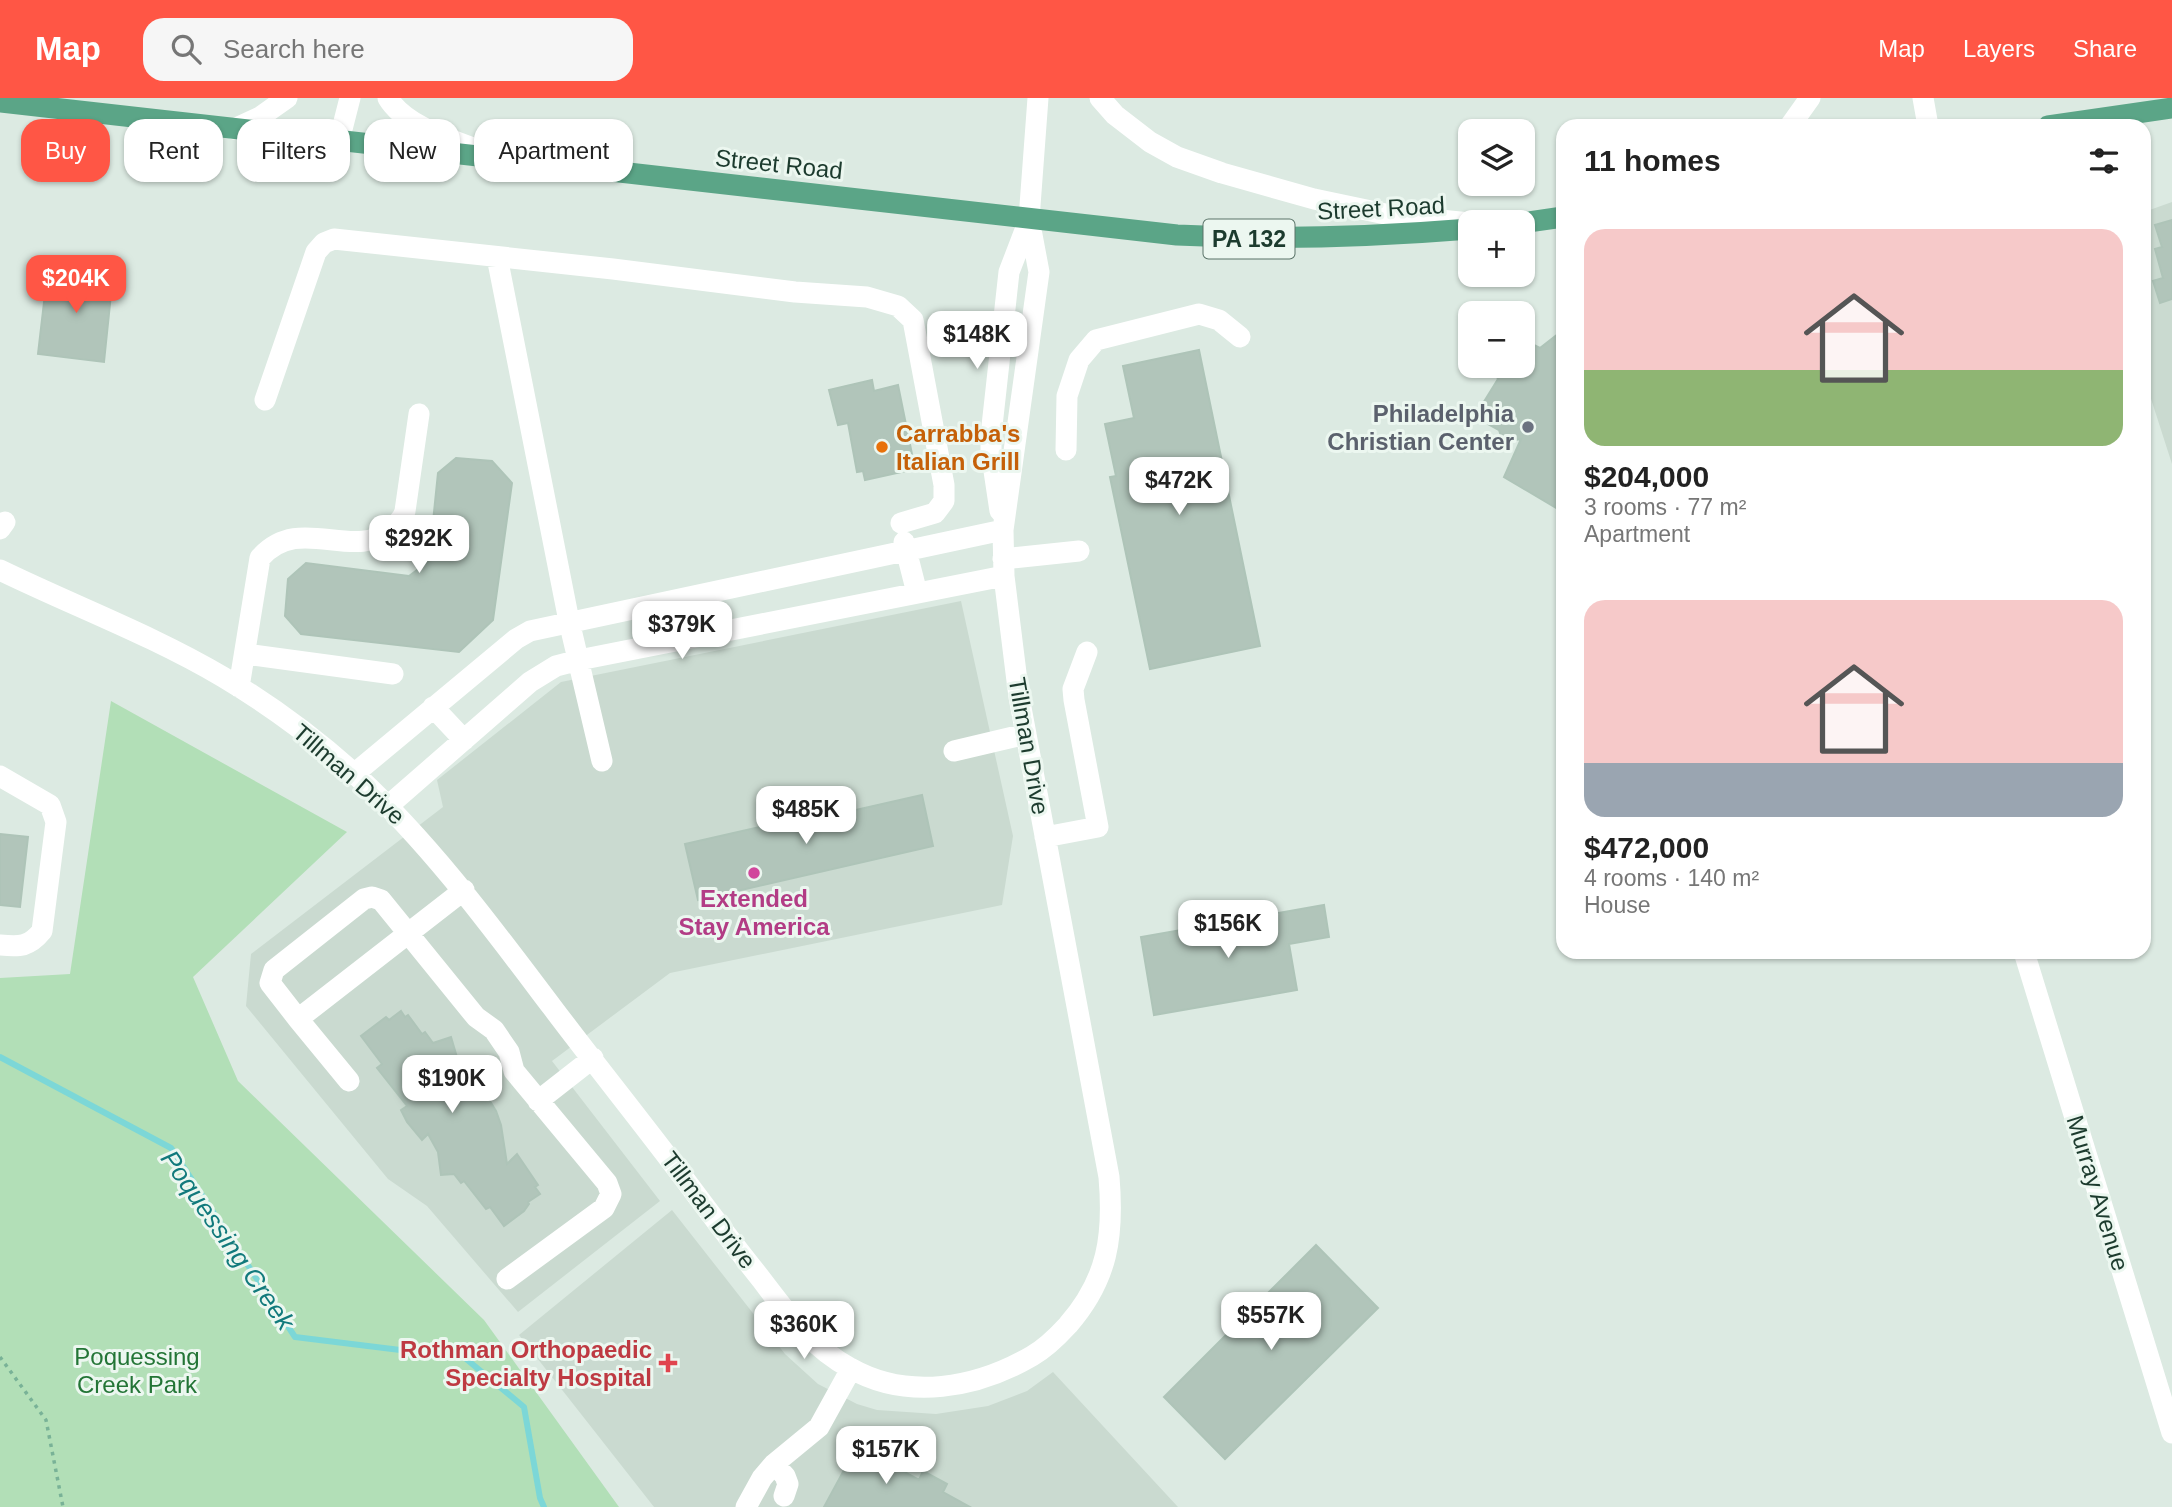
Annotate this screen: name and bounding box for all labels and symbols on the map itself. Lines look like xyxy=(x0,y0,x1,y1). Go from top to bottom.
street label: Street Road xyxy=(714,144,844,184)
street label: Street Road xyxy=(1316,191,1446,225)
road number: PA 132 xyxy=(1204,220,1294,258)
pin: $204K xyxy=(27,256,125,315)
pin: $148K xyxy=(928,312,1026,371)
place label: Philadelphia Christian Center xyxy=(1327,400,1515,455)
marker: Philadelphia Christian Center xyxy=(1520,419,1536,435)
place label: Carrabba's Italian Grill xyxy=(896,420,1020,475)
marker: Carrabba's Italian Grill xyxy=(874,439,890,455)
pin: $472K xyxy=(1130,458,1228,517)
pin: $292K xyxy=(370,516,468,575)
pin: $379K xyxy=(633,602,731,661)
street label: Tillman Drive xyxy=(1004,675,1054,817)
street label: Tillman Drive xyxy=(288,718,410,830)
pin: $485K xyxy=(757,786,855,846)
marker: Extended Stay America xyxy=(746,865,762,881)
place label: Extended Stay America xyxy=(678,885,830,940)
pin: $156K xyxy=(1179,900,1277,960)
pin: $190K xyxy=(403,1056,501,1115)
street label: Murray Avenue xyxy=(2062,1112,2134,1274)
water label: Poquessing Creek xyxy=(155,1144,302,1337)
street label: Tillman Drive xyxy=(656,1146,762,1274)
pin: $557K xyxy=(1222,1292,1320,1352)
pin: $360K xyxy=(755,1302,853,1361)
place label: Rothman Orthopaedic Specialty Hospital xyxy=(400,1336,652,1391)
park label: Poquessing Creek Park xyxy=(74,1343,200,1398)
marker: Rothman Orthopaedic Specialty Hospital xyxy=(658,1353,678,1373)
pin: $157K xyxy=(837,1426,935,1486)

